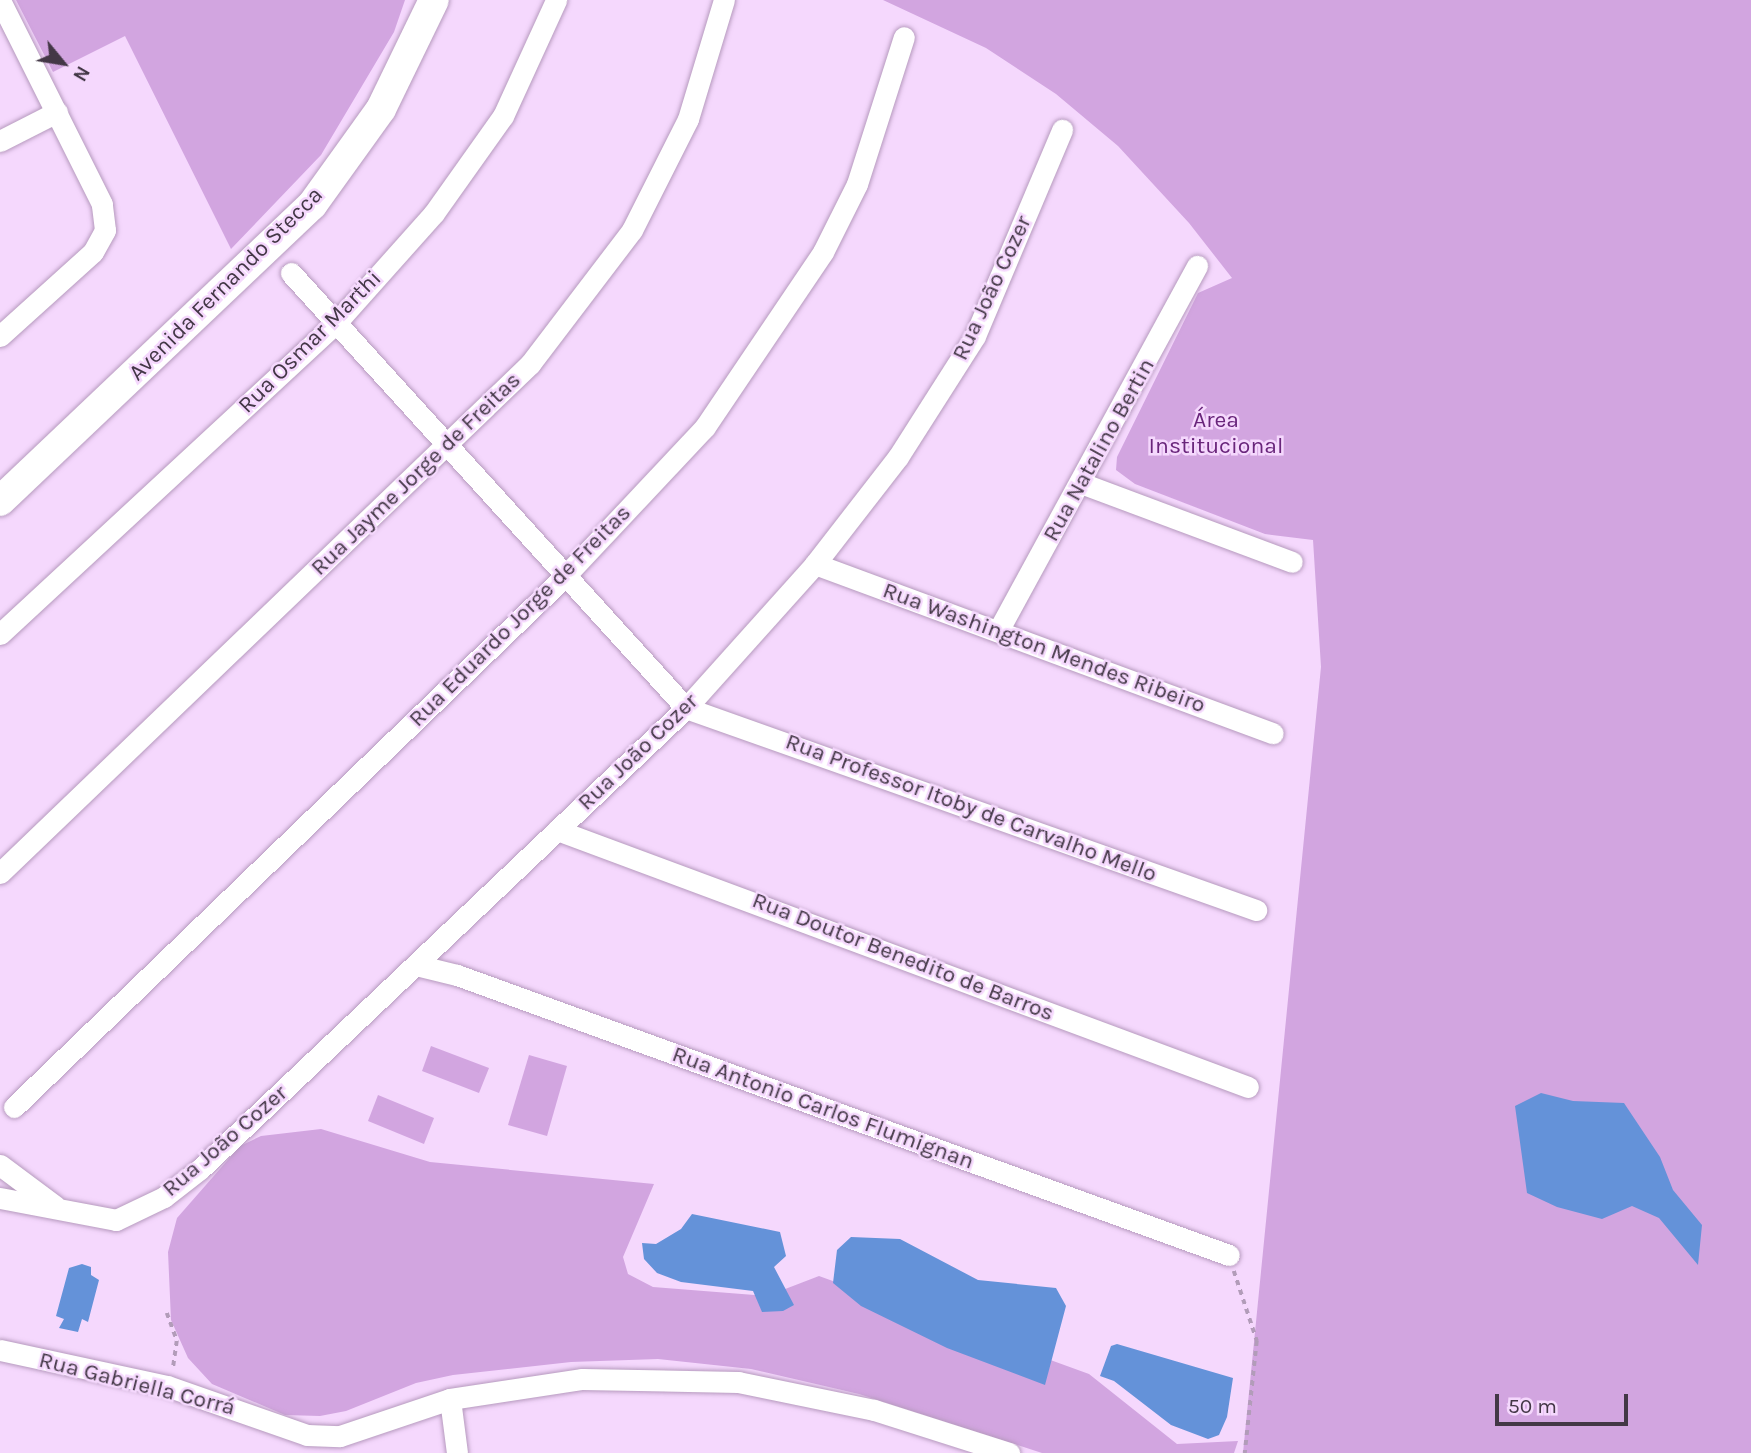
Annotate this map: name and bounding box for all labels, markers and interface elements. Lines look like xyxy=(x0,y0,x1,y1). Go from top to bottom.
north arrow xyxy=(28,28,98,98)
text: N xyxy=(68,62,94,85)
street label: Avenida Fernando Stecca xyxy=(123,181,329,387)
street label: Rua João Cozer xyxy=(946,211,1038,365)
street label: Rua Osmar Marthi xyxy=(233,265,387,419)
street label: Rua Natalino Bertin xyxy=(1037,354,1161,546)
street label: Rua Jayme Jorge de Freitas xyxy=(305,366,527,582)
park label: Área Institucional xyxy=(1149,406,1283,460)
street label: Rua Eduardo Jorge de Freitas xyxy=(403,499,637,733)
street label: Rua Washington Mendes Ribeiro xyxy=(879,577,1209,719)
street label: Rua João Cozer xyxy=(572,688,704,816)
street label: Rua Professor Itoby de Carvalho Mello xyxy=(782,728,1160,888)
street label: Rua Doutor Benedito de Barros xyxy=(748,887,1058,1027)
street label: Rua Antonio Carlos Flumignan xyxy=(668,1040,978,1176)
street label: Rua João Cozer xyxy=(157,1079,293,1203)
street label: Rua Gabriella Corrá xyxy=(36,1346,238,1422)
scale bar xyxy=(1499,1380,1632,1424)
text: 50 m xyxy=(1508,1394,1557,1418)

